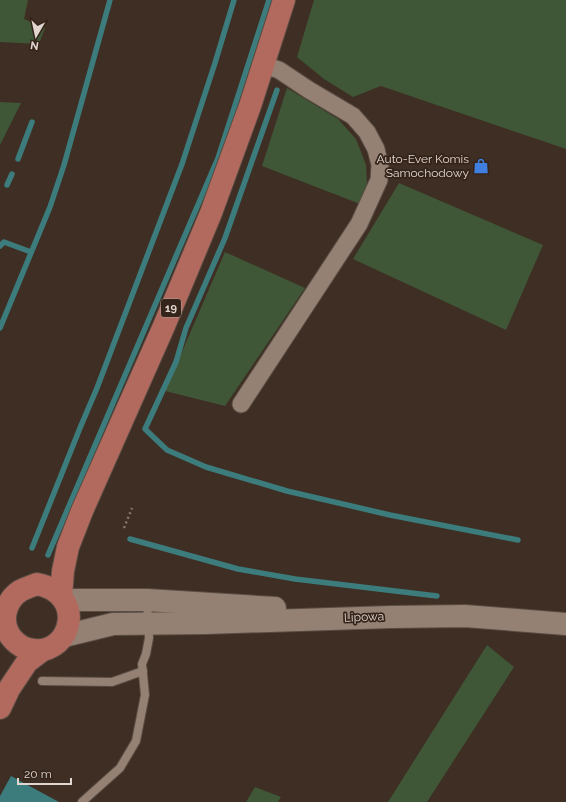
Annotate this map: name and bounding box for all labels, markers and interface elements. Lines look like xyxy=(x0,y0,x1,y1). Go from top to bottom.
north arrow xyxy=(16,16,56,56)
text: N xyxy=(29,38,40,52)
place label: Auto-Ever Komis Samochodowy xyxy=(377,152,469,180)
shop icon: Auto-Ever Komis Samochodowy xyxy=(472,157,490,175)
road number: 19 xyxy=(161,299,181,317)
street label: Lipowa xyxy=(344,609,384,625)
scale bar xyxy=(18,760,71,786)
text: 20 m xyxy=(24,767,52,781)

